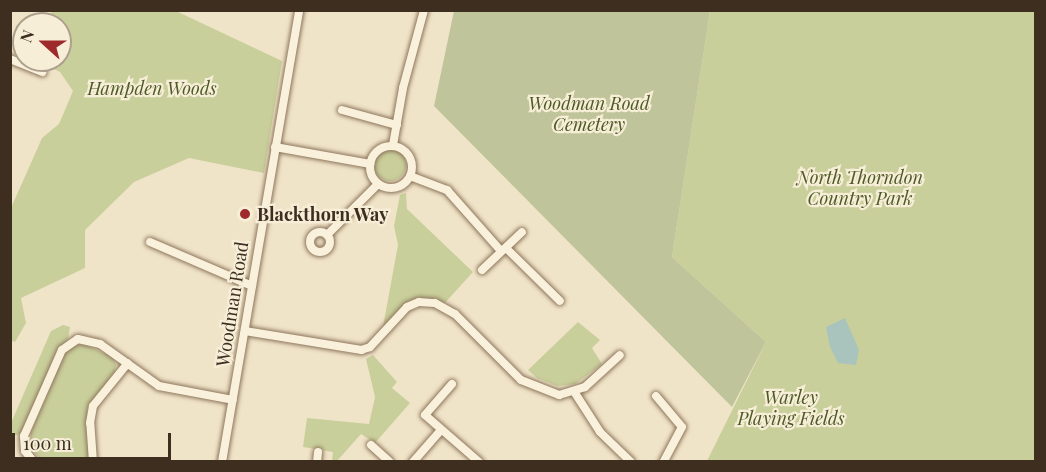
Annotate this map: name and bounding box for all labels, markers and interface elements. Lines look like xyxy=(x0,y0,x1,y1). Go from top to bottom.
north arrow xyxy=(12,12,72,72)
text: N xyxy=(15,27,38,45)
park label: Hampden Woods xyxy=(87,77,217,99)
park label: Woodman Road Cemetery xyxy=(528,93,650,136)
park label: North Thorndon Country Park xyxy=(797,167,923,210)
place label: Blackthorn Way xyxy=(257,203,389,225)
marker: Blackthorn Way xyxy=(238,207,252,221)
street label: Woodman Road xyxy=(211,240,253,368)
park label: Warley Playing Fields xyxy=(737,387,845,430)
scale bar xyxy=(15,421,174,459)
text: 100 m xyxy=(23,431,72,455)

